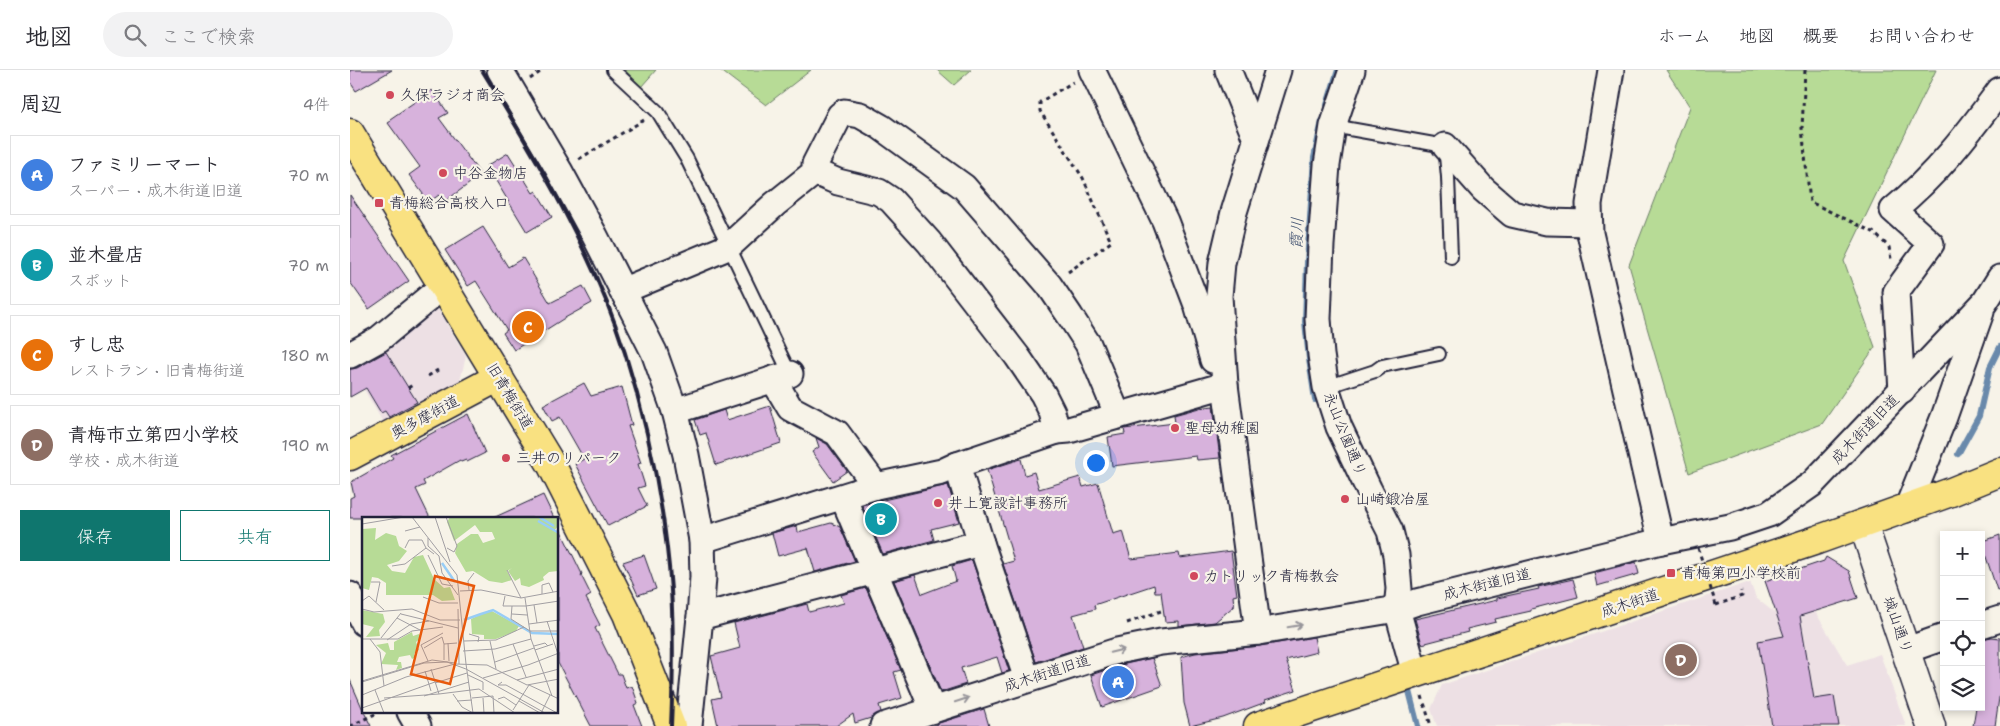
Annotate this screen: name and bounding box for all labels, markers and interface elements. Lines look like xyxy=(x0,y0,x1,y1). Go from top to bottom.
search box xyxy=(103,12,453,57)
text: 地図 xyxy=(25,21,73,53)
icon: search xyxy=(121,21,149,49)
text: ここで検索 xyxy=(161,24,256,49)
text: ホーム xyxy=(1658,24,1711,48)
text: 地図 xyxy=(1739,24,1775,48)
text: 概要 xyxy=(1803,24,1839,48)
text: お問い合わせ xyxy=(1867,24,1975,48)
place label: 久保ラジオ商会 xyxy=(400,85,505,105)
marker: 久保ラジオ商会 xyxy=(384,89,396,101)
text: 周辺 xyxy=(20,90,62,118)
text: 4件 xyxy=(303,94,330,115)
text: ファミリーマート xyxy=(68,152,221,177)
place label: 中谷金物店 xyxy=(453,163,528,183)
text: A xyxy=(31,165,43,186)
text: 70 m xyxy=(288,165,329,186)
marker: 中谷金物店 xyxy=(437,167,449,179)
text: スーパー · 成木街道旧道 xyxy=(68,180,243,201)
place label: 青梅総合高校入口 xyxy=(389,193,509,213)
marker: 青梅総合高校入口 xyxy=(373,197,385,209)
water label: 霞川 xyxy=(1285,216,1308,250)
text: 並木畳店 xyxy=(68,242,144,267)
text: B xyxy=(32,255,42,276)
text: 70 m xyxy=(288,255,329,276)
text: スポット xyxy=(68,270,132,291)
pin: C xyxy=(512,308,544,346)
text: すし忠 xyxy=(68,332,125,357)
text: C xyxy=(32,345,42,366)
text: 180 m xyxy=(281,345,329,366)
street label: 旧青梅街道 xyxy=(482,359,538,433)
text: レストラン · 旧青梅街道 xyxy=(68,360,245,381)
street label: 永山公園通り xyxy=(1319,389,1371,479)
street label: 成木街道旧道 xyxy=(1827,390,1903,468)
street label: 奥多摩街道 xyxy=(387,391,463,443)
place label: 聖母幼稚園 xyxy=(1185,418,1260,438)
text: 青梅市立第四小学校 xyxy=(68,422,239,447)
marker: 聖母幼稚園 xyxy=(1169,422,1181,434)
text: D xyxy=(31,435,43,456)
text: 190 m xyxy=(282,435,329,456)
place label: 三井のリパーク xyxy=(516,448,621,468)
text: 学校 · 成木街道 xyxy=(68,450,179,471)
your location xyxy=(1083,450,1109,476)
marker: 三井のリパーク xyxy=(500,452,512,464)
place label: 山崎鍛冶屋 xyxy=(1355,489,1430,509)
place label: 井上寛設計事務所 xyxy=(948,493,1068,513)
marker: 山崎鍛冶屋 xyxy=(1339,493,1351,505)
marker: 井上寛設計事務所 xyxy=(932,497,944,509)
pin: B xyxy=(865,500,897,538)
button: 保存 xyxy=(20,510,170,561)
button: 共有 xyxy=(180,510,330,561)
inset map xyxy=(362,517,559,714)
map controls xyxy=(1940,531,1985,711)
button: + xyxy=(1940,531,1985,576)
street label: 成木街道旧道 xyxy=(1441,563,1533,605)
place label: 青梅第四小学校前 xyxy=(1681,563,1801,583)
place label: カトリック青梅教会 xyxy=(1204,566,1339,586)
marker: 青梅第四小学校前 xyxy=(1665,567,1677,579)
marker: カトリック青梅教会 xyxy=(1188,570,1200,582)
button: − xyxy=(1940,576,1985,621)
street label: 成木街道 xyxy=(1598,584,1662,622)
street label: 城山通り xyxy=(1879,593,1917,657)
one-way arrow xyxy=(1287,620,1303,630)
button: locate xyxy=(1940,621,1985,666)
pin: D xyxy=(1665,641,1697,679)
one-way arrow xyxy=(1109,646,1125,655)
street label: 成木街道旧道 xyxy=(1001,650,1093,696)
pin: A xyxy=(1102,663,1134,701)
button: layers xyxy=(1940,666,1985,711)
one-way arrow xyxy=(954,695,970,704)

